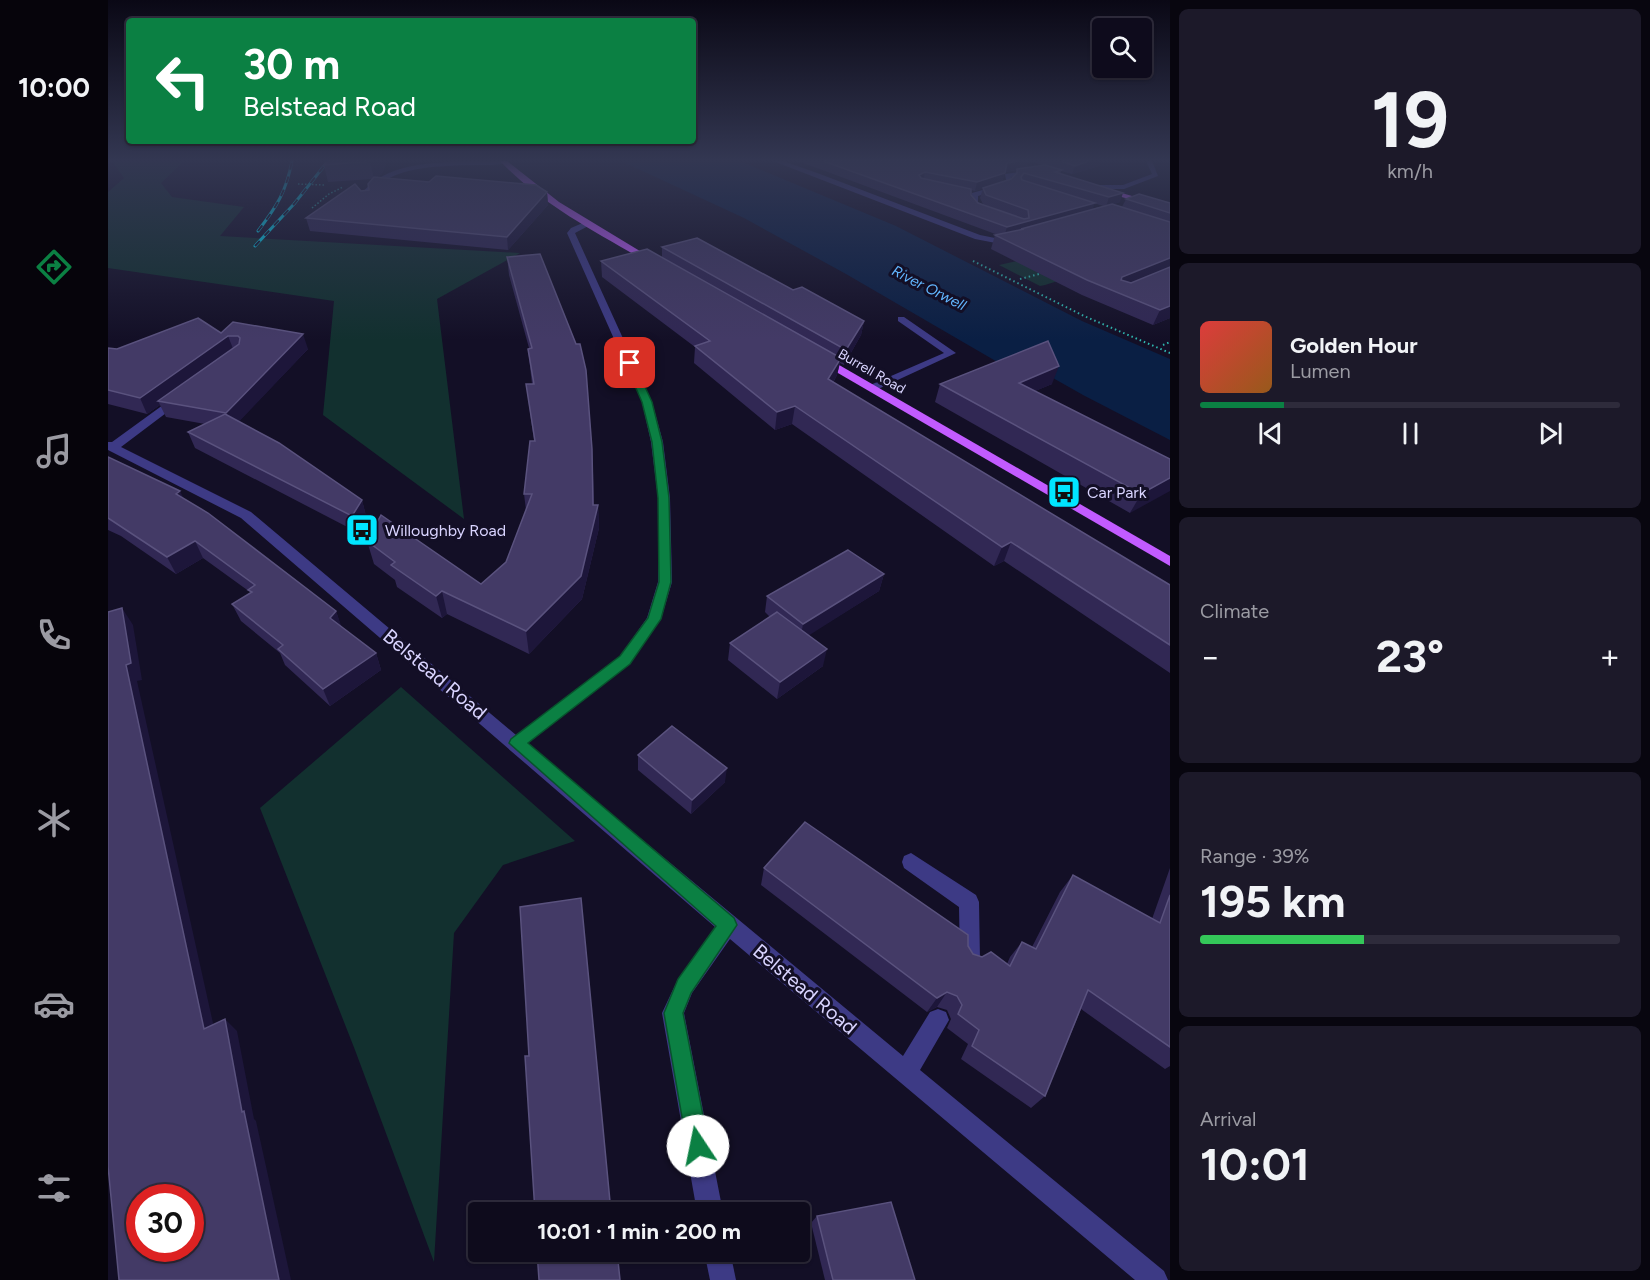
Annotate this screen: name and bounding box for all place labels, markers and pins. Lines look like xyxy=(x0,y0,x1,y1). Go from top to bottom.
pin xyxy=(604,337,655,388)
bus stop icon: Car Park xyxy=(1046,474,1082,510)
place label: Car Park xyxy=(1087,483,1147,502)
bus stop icon: Willoughby Road xyxy=(344,512,380,548)
place label: Willoughby Road xyxy=(385,521,506,540)

